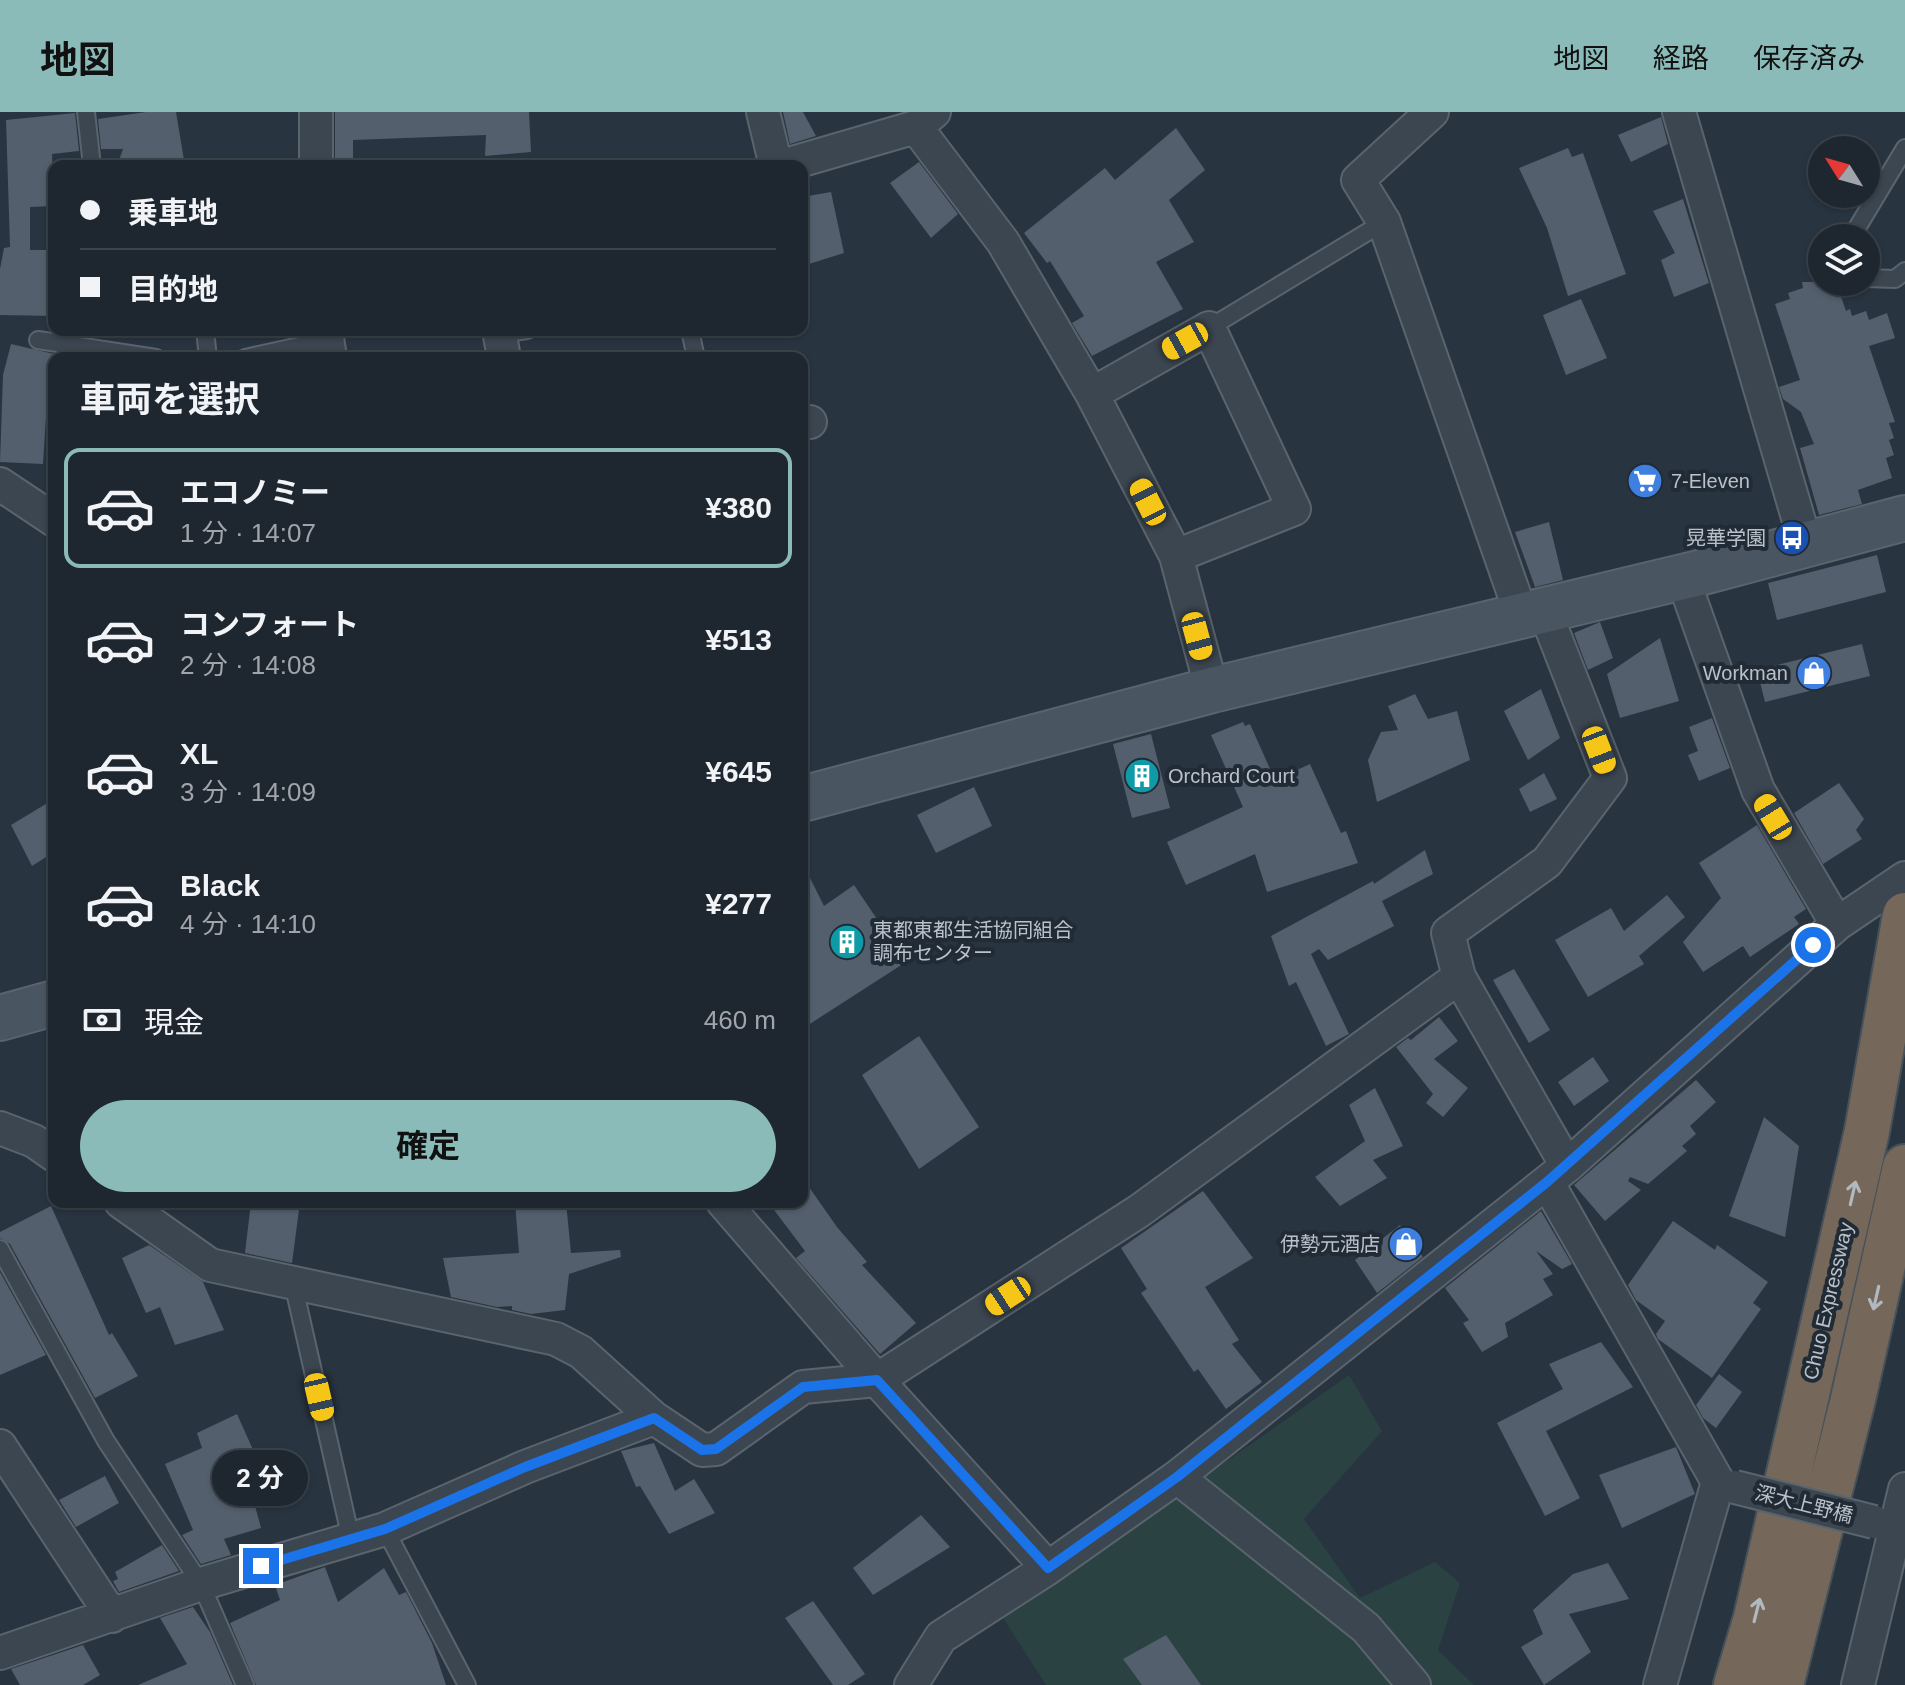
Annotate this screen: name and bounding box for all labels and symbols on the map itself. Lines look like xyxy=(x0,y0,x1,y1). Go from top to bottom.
north arrow xyxy=(1808,136,1880,208)
car xyxy=(1158,319,1212,363)
supermarket icon: 7-Eleven xyxy=(1626,462,1664,500)
place label: 7-Eleven xyxy=(1671,470,1750,492)
car xyxy=(1126,475,1170,529)
bus stop icon: 晃華学園 xyxy=(1773,519,1811,557)
place label: 晃華学園 xyxy=(1686,527,1766,549)
car xyxy=(1179,610,1215,662)
shop icon: Workman xyxy=(1795,654,1833,692)
place label: Workman xyxy=(1703,662,1788,684)
car xyxy=(1579,723,1619,777)
building icon: Orchard Court xyxy=(1123,757,1161,795)
place label: Orchard Court xyxy=(1168,765,1295,787)
car xyxy=(1750,790,1796,844)
place label: 東都東都生活協同組合 調布センター xyxy=(873,919,1073,964)
building icon: 東都東都生活協同組合 調布センター xyxy=(828,923,866,961)
route start xyxy=(1795,927,1831,963)
one-way arrow xyxy=(1846,1180,1861,1206)
street label: Chuo Expressway xyxy=(1799,1220,1857,1382)
shop icon: 伊勢元酒店 xyxy=(1387,1225,1425,1263)
place label: 伊勢元酒店 xyxy=(1280,1233,1380,1255)
car xyxy=(981,1273,1035,1319)
one-way arrow xyxy=(1868,1284,1883,1310)
car xyxy=(302,1371,336,1423)
callout: 2 分 xyxy=(213,1450,309,1506)
street label: 深大上野橋 xyxy=(1753,1481,1855,1527)
route end xyxy=(243,1548,279,1584)
one-way arrow xyxy=(1751,1598,1766,1623)

